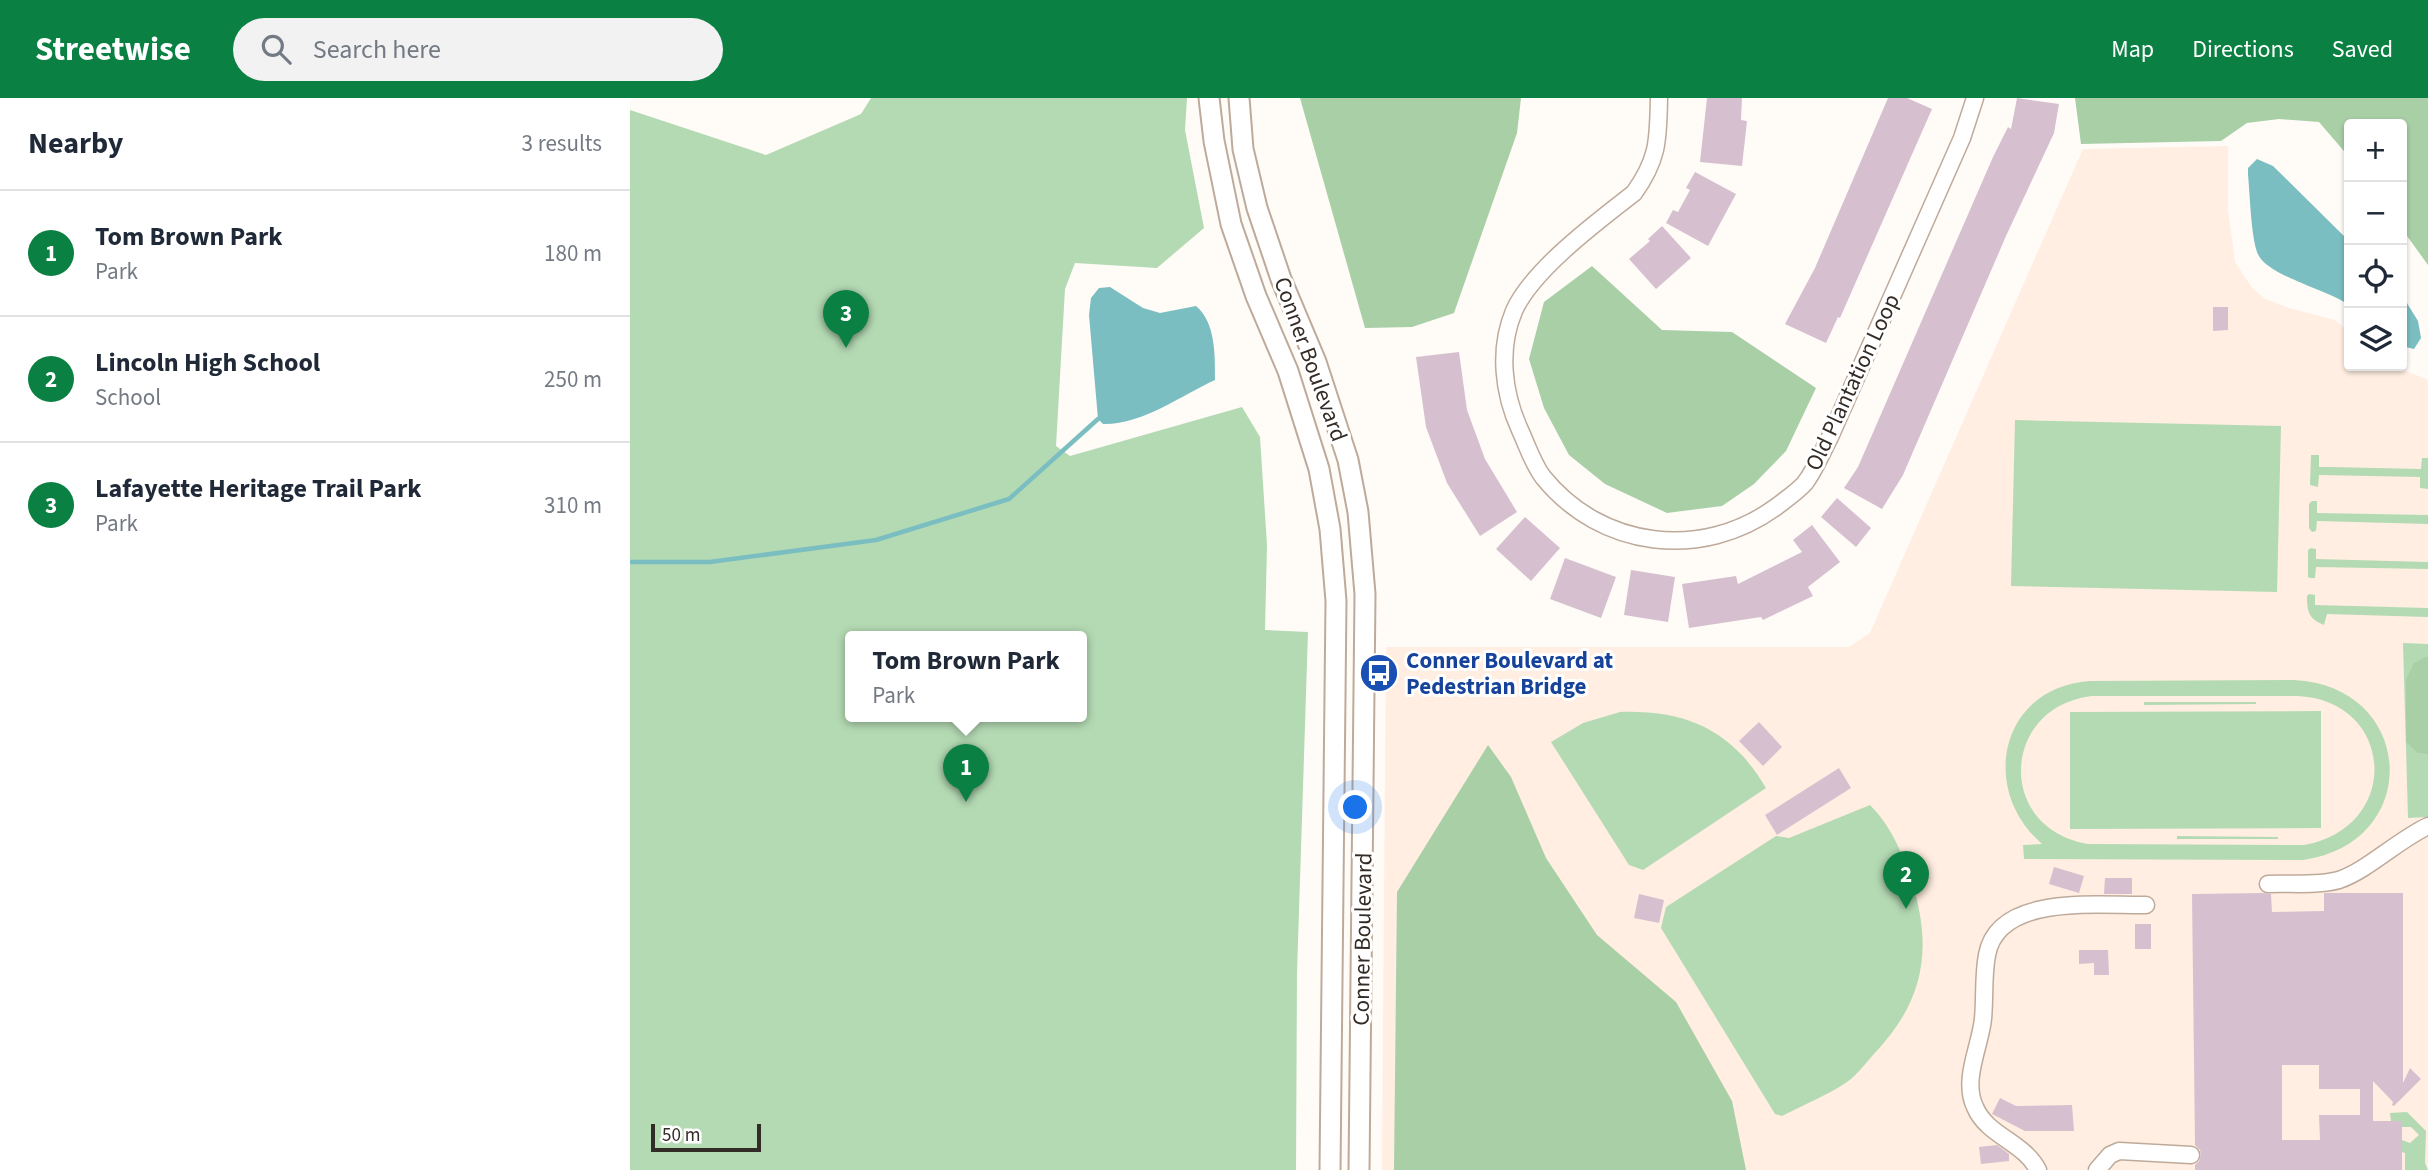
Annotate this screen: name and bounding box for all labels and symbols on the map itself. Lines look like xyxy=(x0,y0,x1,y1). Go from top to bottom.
street label: Conner Boulevard xyxy=(1265,272,1356,446)
street label: Old Plantation Loop xyxy=(1797,288,1908,476)
pin: 3 xyxy=(823,290,869,348)
place label: Conner Boulevard at Pedestrian Bridge xyxy=(1406,644,1613,703)
bus stop icon: Conner Boulevard at Pedestrian Bridge xyxy=(1358,652,1400,694)
pin: 1 xyxy=(943,744,989,802)
your location xyxy=(1338,790,1372,824)
pin: 2 xyxy=(1883,851,1929,909)
street label: Conner Boulevard xyxy=(1344,852,1381,1026)
scale bar xyxy=(651,1121,761,1153)

